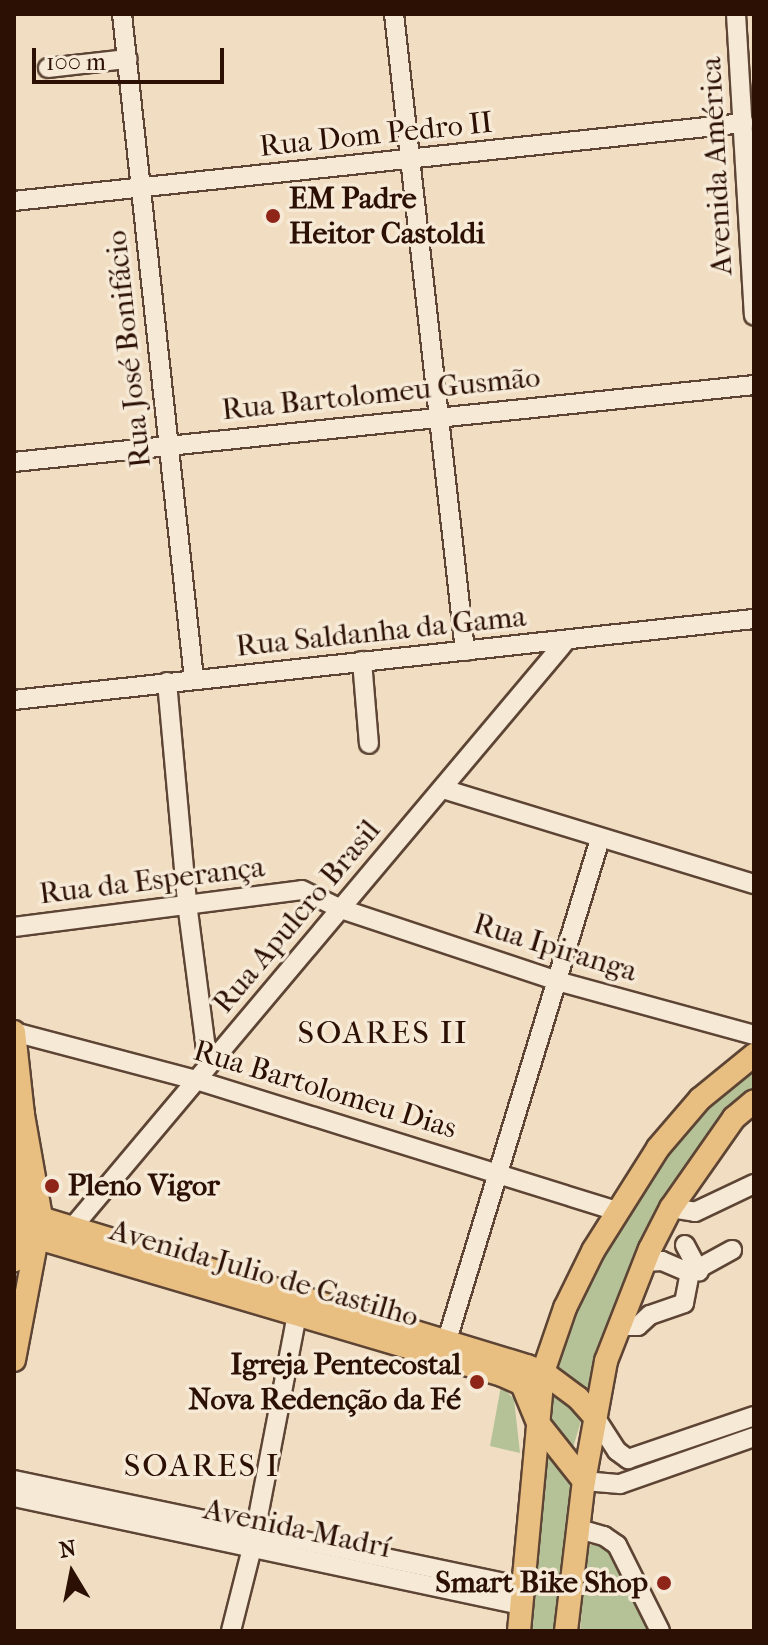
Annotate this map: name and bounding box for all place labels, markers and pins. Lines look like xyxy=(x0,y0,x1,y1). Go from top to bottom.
place label: EM Padre Heitor Castoldi xyxy=(289,181,485,252)
marker: EM Padre Heitor Castoldi xyxy=(264,207,282,225)
place label: Pleno Vigor xyxy=(68,1168,220,1204)
marker: Pleno Vigor xyxy=(43,1177,61,1195)
place label: Igreja Pentecostal Nova Redenção da Fé xyxy=(188,1347,461,1418)
marker: Igreja Pentecostal Nova Redenção da Fé xyxy=(468,1373,486,1391)
place label: Smart Bike Shop xyxy=(435,1565,648,1601)
marker: Smart Bike Shop xyxy=(655,1574,673,1592)

